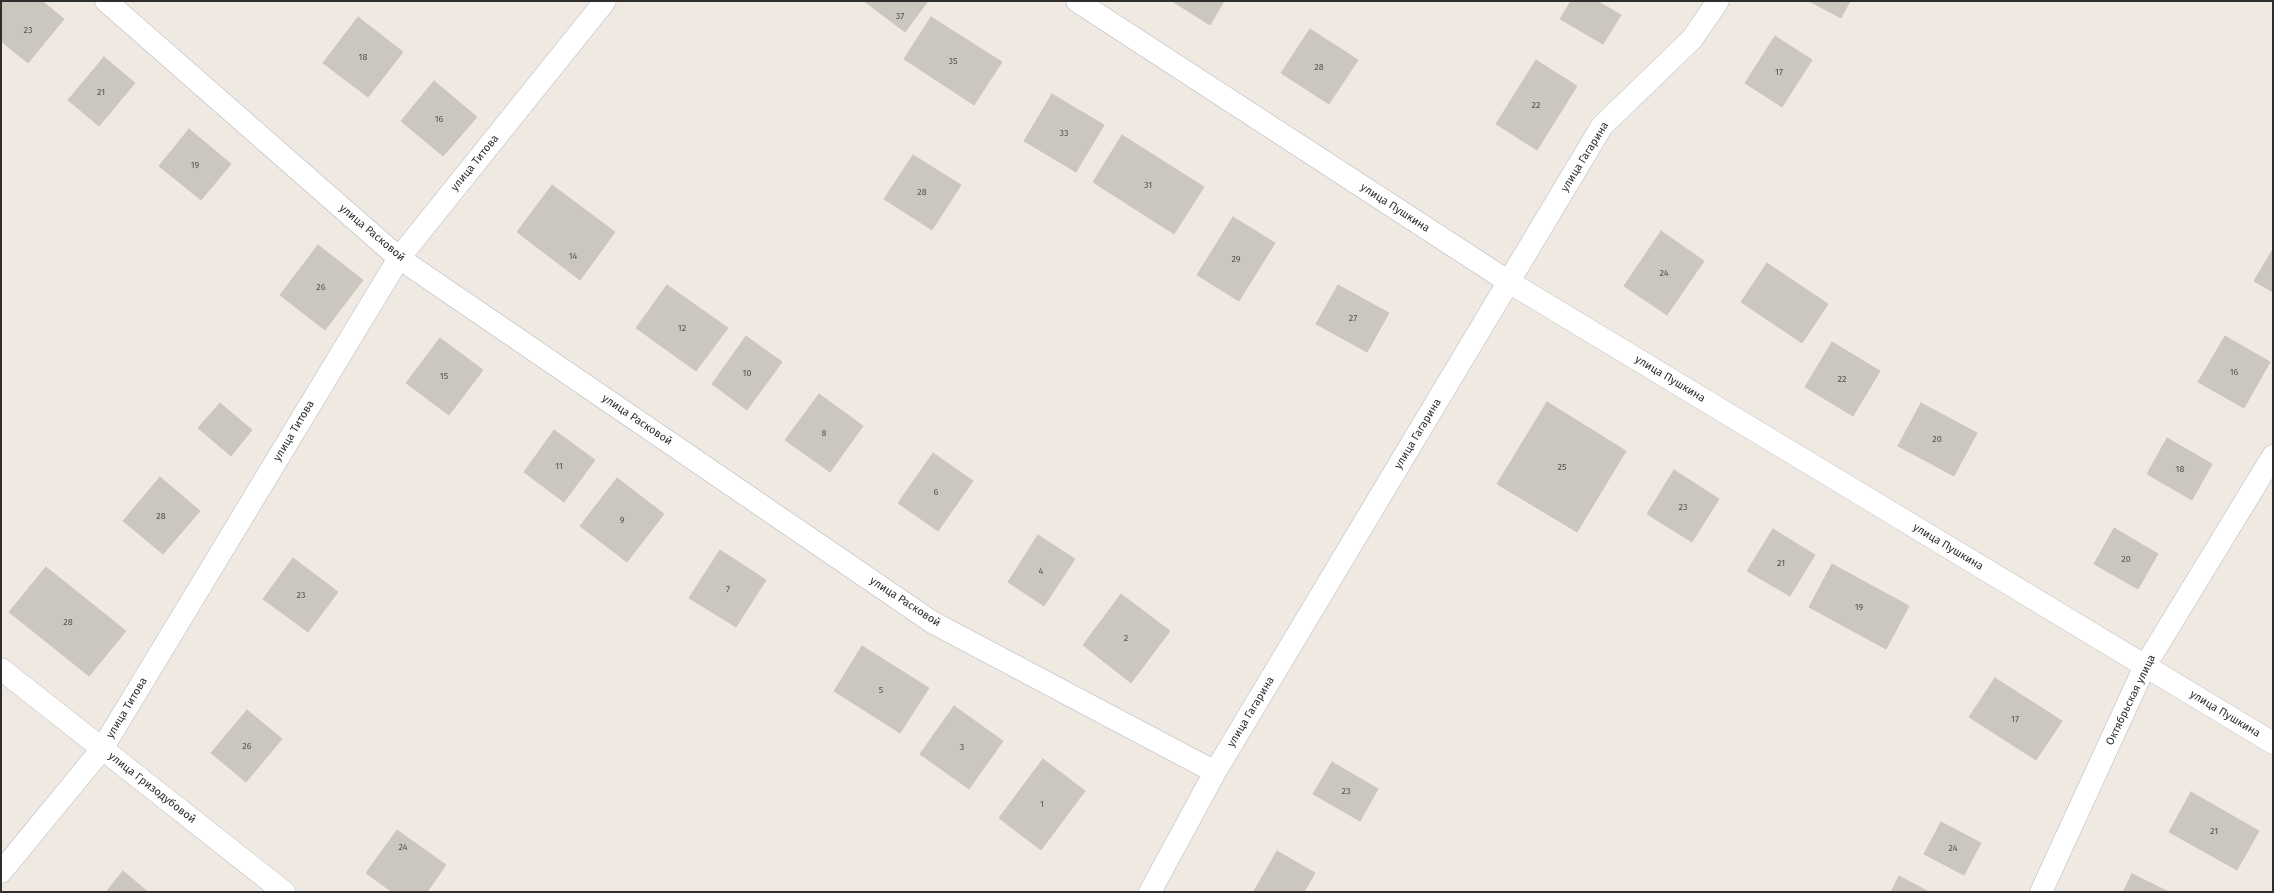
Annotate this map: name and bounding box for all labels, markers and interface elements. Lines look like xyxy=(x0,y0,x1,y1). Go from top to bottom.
house number: 37 xyxy=(896,11,904,21)
house number: 23 xyxy=(24,25,32,35)
house number: 18 xyxy=(359,52,367,62)
house number: 35 xyxy=(949,56,957,66)
house number: 28 xyxy=(1314,62,1324,72)
house number: 17 xyxy=(1775,67,1783,77)
house number: 21 xyxy=(97,87,105,97)
house number: 22 xyxy=(1532,100,1540,110)
house number: 16 xyxy=(435,114,443,124)
street label: улица Гагарина xyxy=(1558,120,1612,194)
house number: 33 xyxy=(1060,128,1068,138)
street label: улица Титова xyxy=(448,132,502,194)
house number: 19 xyxy=(191,160,199,170)
house number: 31 xyxy=(1144,180,1152,190)
street label: улица Пушкина xyxy=(1358,181,1432,235)
house number: 28 xyxy=(917,187,927,197)
street label: улица Расковой xyxy=(336,202,408,264)
house number: 14 xyxy=(569,251,577,261)
house number: 29 xyxy=(1231,254,1241,264)
house number: 24 xyxy=(1660,268,1668,278)
house number: 26 xyxy=(316,282,326,292)
house number: 27 xyxy=(1349,313,1357,323)
house number: 12 xyxy=(678,323,686,333)
street label: улица Пушкина xyxy=(1632,353,1708,405)
house number: 16 xyxy=(2230,367,2238,377)
house number: 10 xyxy=(743,368,751,378)
house number: 15 xyxy=(440,371,448,381)
house number: 22 xyxy=(1838,374,1846,384)
street label: улица Расковой xyxy=(599,392,675,448)
street label: улица Гагарина xyxy=(1392,396,1444,472)
street label: улица Титова xyxy=(271,398,317,464)
house number: 8 xyxy=(822,428,826,438)
house number: 20 xyxy=(1932,434,1942,444)
house number: 11 xyxy=(555,461,563,471)
house number: 25 xyxy=(1558,462,1566,472)
house number: 18 xyxy=(2176,464,2184,474)
house number: 6 xyxy=(934,487,938,497)
house number: 23 xyxy=(1679,502,1687,512)
house number: 28 xyxy=(156,511,166,521)
house number: 9 xyxy=(620,515,624,525)
street label: улица Пушкина xyxy=(1910,521,1986,573)
house number: 20 xyxy=(2121,554,2131,564)
house number: 21 xyxy=(1777,558,1785,568)
house number: 4 xyxy=(1039,566,1043,576)
street label: улица Расковой xyxy=(867,574,943,630)
house number: 7 xyxy=(726,584,730,594)
house number: 23 xyxy=(297,590,305,600)
house number: 19 xyxy=(1855,602,1863,612)
house number: 28 xyxy=(63,617,73,627)
house number: 2 xyxy=(1124,633,1128,643)
street label: Октябрьская улица xyxy=(2103,653,2159,747)
street label: улица Гагарина xyxy=(1225,674,1277,750)
street label: улица Титова xyxy=(104,675,150,741)
house number: 5 xyxy=(879,685,883,695)
street label: улица Пушкина xyxy=(2187,688,2263,740)
house number: 17 xyxy=(2011,714,2019,724)
house number: 26 xyxy=(242,741,252,751)
house number: 3 xyxy=(960,742,964,752)
street label: улица Гризодубовой xyxy=(106,750,198,826)
house number: 23 xyxy=(1342,786,1350,796)
house number: 1 xyxy=(1040,799,1044,809)
house number: 21 xyxy=(2210,826,2218,836)
house number: 24 xyxy=(399,842,407,852)
house number: 24 xyxy=(1949,843,1957,853)

